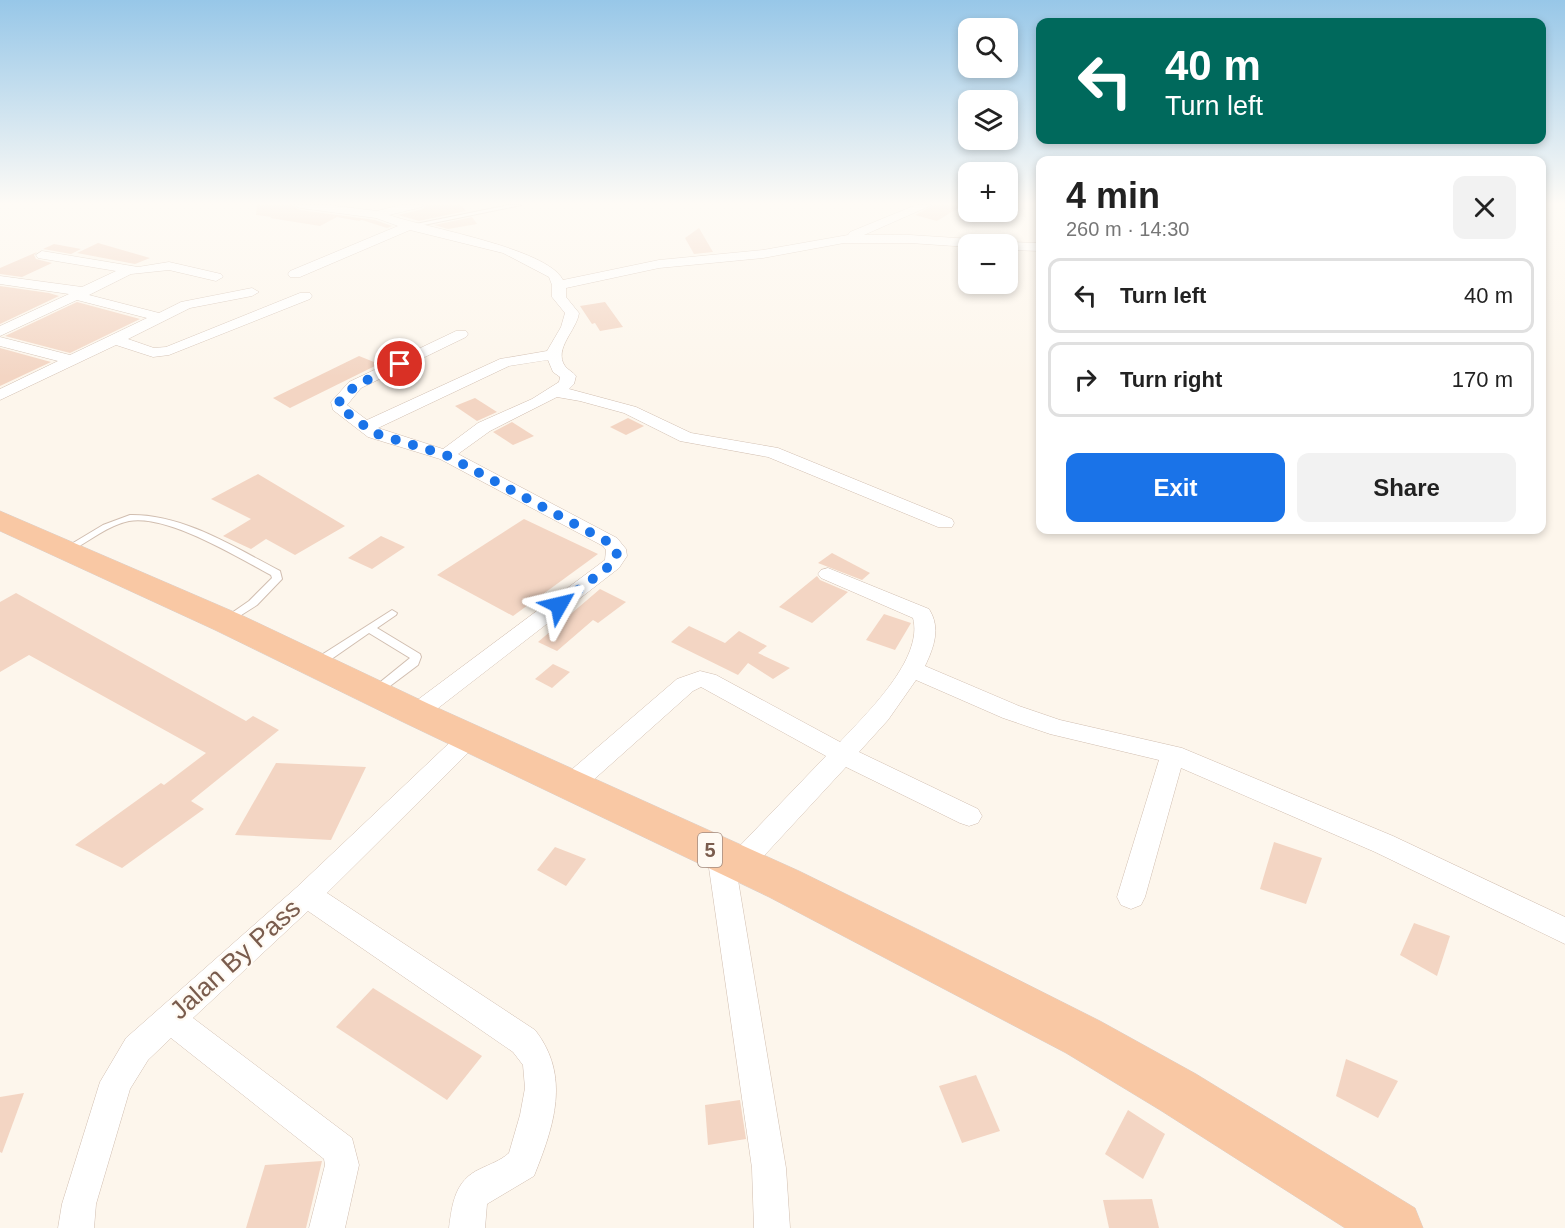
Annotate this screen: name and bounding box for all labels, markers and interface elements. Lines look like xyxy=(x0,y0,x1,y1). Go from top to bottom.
map controls xyxy=(958,18,1018,294)
button: search xyxy=(958,18,1018,78)
icon: left xyxy=(1066,42,1144,120)
text: 40 m xyxy=(1165,42,1261,89)
button: layers xyxy=(958,90,1018,150)
text: Turn left xyxy=(1165,91,1263,121)
button: + xyxy=(958,162,1018,222)
text: 4 min xyxy=(1066,175,1160,216)
button: close xyxy=(1453,176,1516,239)
text: 260 m · 14:30 xyxy=(1066,218,1189,240)
button: − xyxy=(958,234,1018,294)
icon: left xyxy=(1069,279,1102,312)
text: Turn left xyxy=(1120,283,1206,308)
text: 40 m xyxy=(1464,283,1513,308)
pin xyxy=(374,338,425,389)
icon: arrive xyxy=(383,347,416,380)
icon: right xyxy=(1069,363,1102,396)
text: Turn right xyxy=(1120,367,1222,392)
text: 170 m xyxy=(1452,367,1513,392)
button: Exit xyxy=(1066,453,1285,522)
button: Share xyxy=(1297,453,1516,522)
position arrow xyxy=(527,573,591,637)
road number: 5 xyxy=(698,833,722,867)
street label: Jalan By Pass xyxy=(164,893,306,1025)

